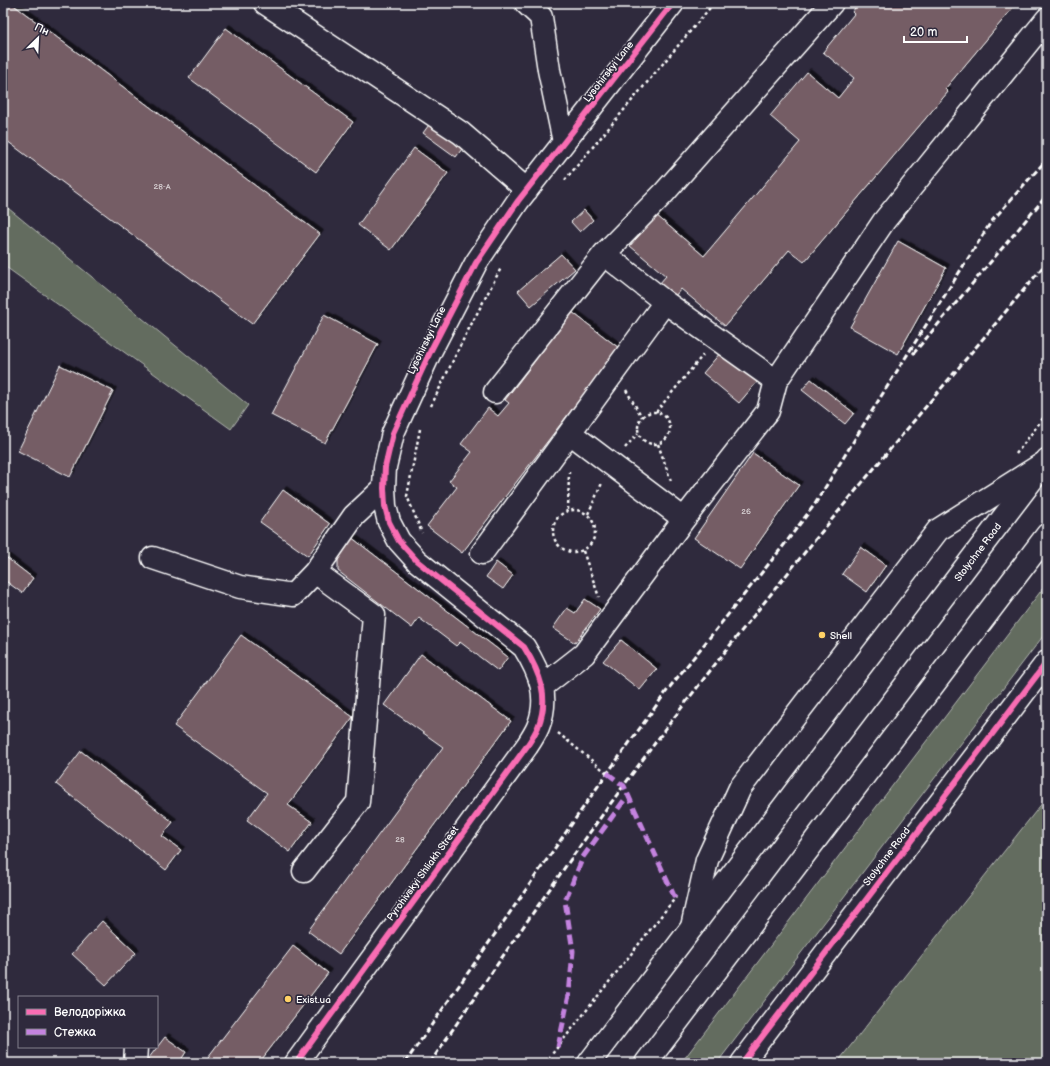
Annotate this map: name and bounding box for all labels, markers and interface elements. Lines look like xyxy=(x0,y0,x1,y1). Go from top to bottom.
north arrow xyxy=(18,18,58,58)
scale bar xyxy=(904,18,967,44)
text: Пн xyxy=(33,20,51,38)
text: 20 m xyxy=(910,25,937,40)
street label: Lysohirskyi Lane xyxy=(581,39,636,105)
house number: 28-А xyxy=(153,182,171,191)
street label: Lysohirskyi Lane xyxy=(405,304,449,376)
house number: 26 xyxy=(741,507,751,516)
street label: Stolychne Road xyxy=(952,520,1004,584)
marker: Shell xyxy=(817,630,827,640)
place label: Shell xyxy=(830,630,852,642)
street label: Pyrohivskyi Shliakh Street xyxy=(384,824,461,923)
street label: Stolychne Road xyxy=(861,825,913,888)
house number: 28 xyxy=(395,835,405,844)
marker: Exist.ua xyxy=(283,994,293,1004)
place label: Exist.ua xyxy=(296,994,331,1006)
legend xyxy=(18,996,158,1048)
text: Велодоріжка xyxy=(54,1005,126,1020)
text: Стежка xyxy=(54,1025,96,1040)

